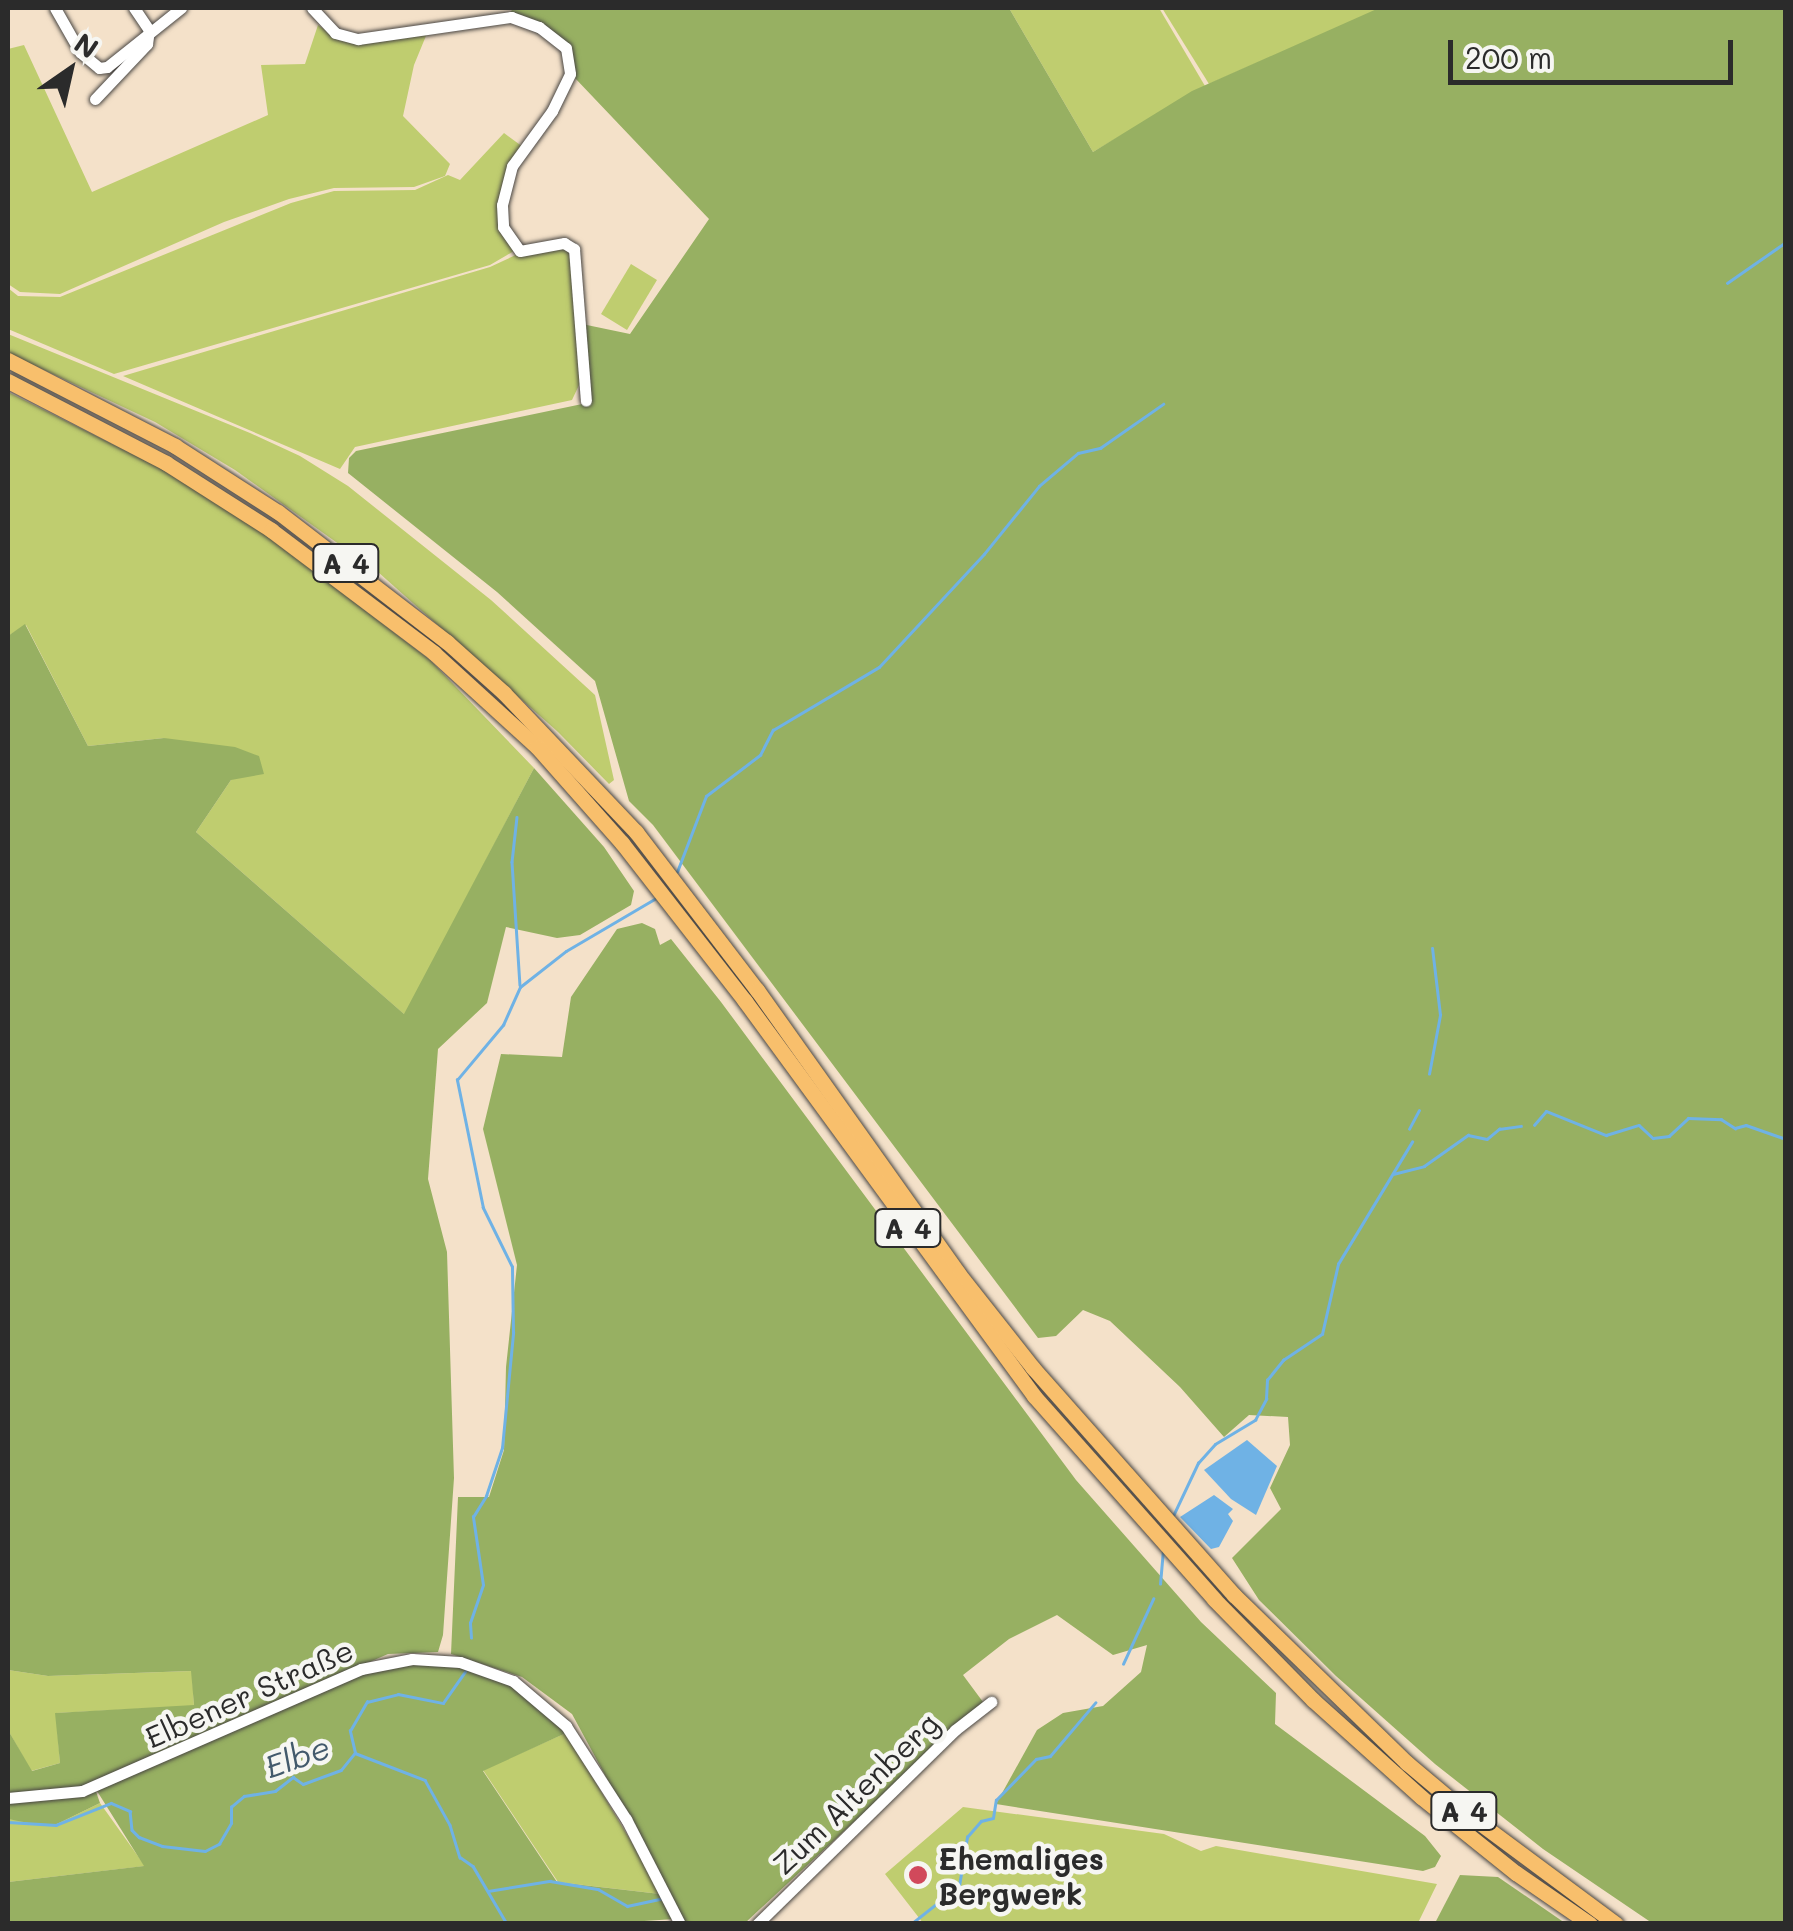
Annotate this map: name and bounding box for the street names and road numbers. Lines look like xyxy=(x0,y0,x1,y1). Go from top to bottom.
road number: A 4 xyxy=(311,540,381,586)
road number: A 4 xyxy=(873,1205,943,1251)
street label: Elbener Straße xyxy=(140,1631,358,1755)
street label: Zum Altenberg xyxy=(764,1705,946,1881)
road number: A 4 xyxy=(1429,1788,1499,1834)

